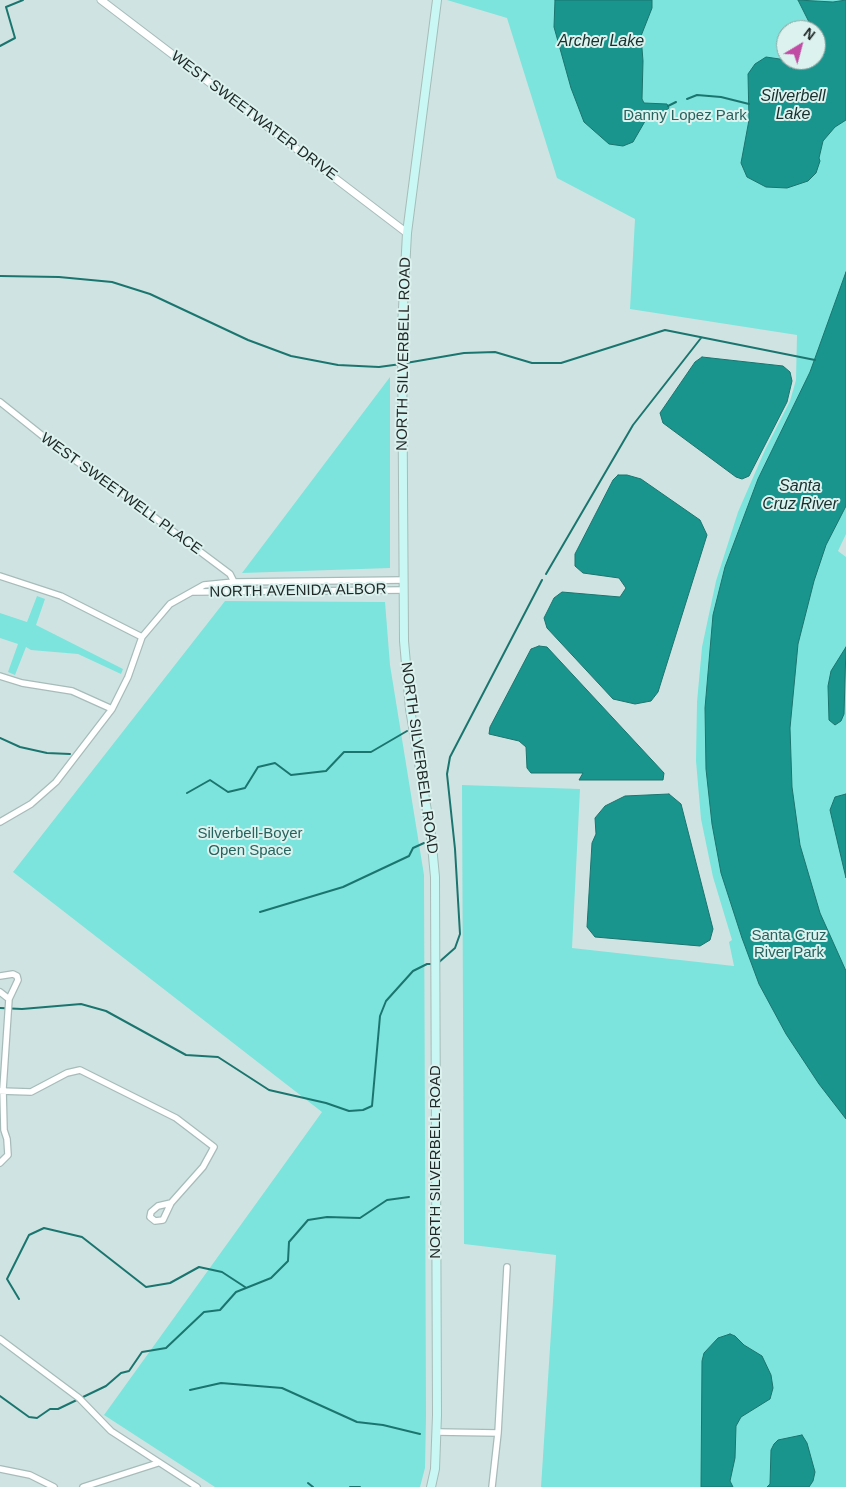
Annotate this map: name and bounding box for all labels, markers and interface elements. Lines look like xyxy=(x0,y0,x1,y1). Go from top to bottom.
north arrow xyxy=(776,20,826,70)
text: N xyxy=(801,24,818,43)
water label: Archer Lake xyxy=(558,32,644,52)
street label: WEST SWEETWATER DRIVE xyxy=(167,48,341,184)
water label: Silverbell Lake xyxy=(761,87,825,125)
park label: Danny Lopez Park xyxy=(623,107,747,125)
street label: NORTH SILVERBELL ROAD xyxy=(393,257,415,451)
street label: WEST SWEETWELL PLACE xyxy=(37,429,205,559)
water label: Santa Cruz River xyxy=(762,477,838,515)
street label: NORTH AVENIDA ALBOR xyxy=(209,580,387,602)
street label: NORTH SILVERBELL ROAD xyxy=(397,661,441,855)
park label: Silverbell-Boyer Open Space xyxy=(197,825,303,860)
park label: Santa Cruz River Park xyxy=(751,927,827,962)
street label: NORTH SILVERBELL ROAD xyxy=(427,1065,445,1259)

